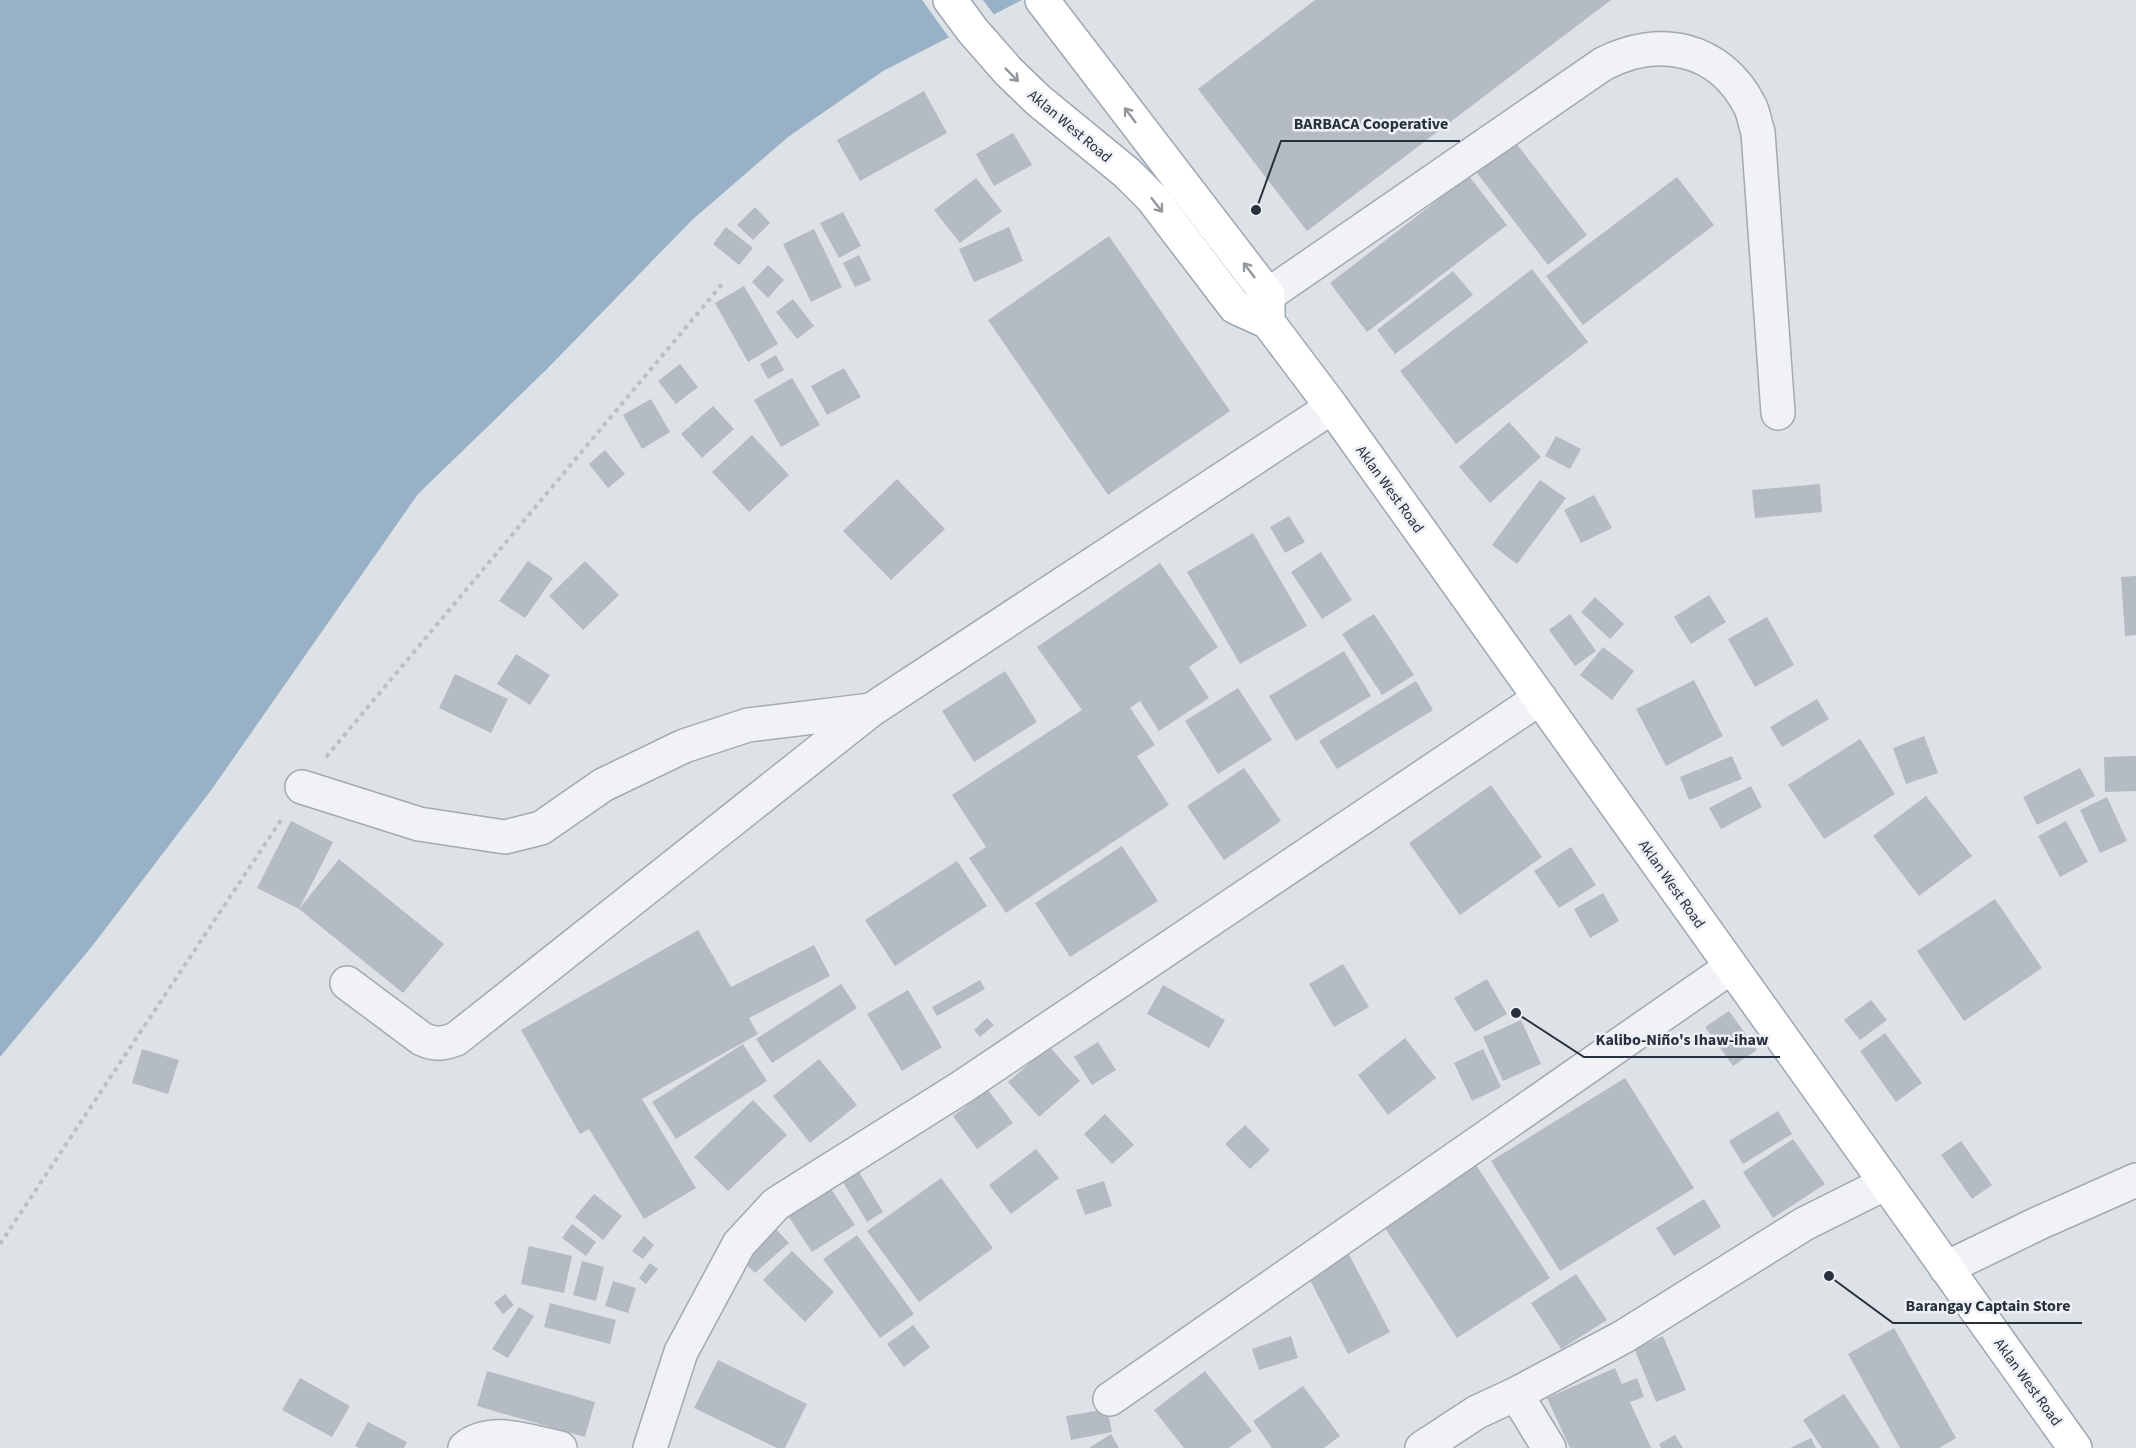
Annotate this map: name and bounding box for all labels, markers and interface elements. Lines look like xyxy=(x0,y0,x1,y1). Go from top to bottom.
one-way arrow xyxy=(1005,67,1019,82)
street label: Aklan West Road xyxy=(1023,85,1116,168)
one-way arrow xyxy=(1124,107,1137,123)
callout: BARBACA Cooperative xyxy=(1281,107,1460,141)
text: BARBACA Cooperative xyxy=(1294,113,1448,135)
one-way arrow xyxy=(1150,197,1163,213)
one-way arrow xyxy=(1243,262,1255,278)
street label: Aklan West Road xyxy=(1351,441,1429,537)
street label: Aklan West Road xyxy=(1633,836,1710,933)
callout: Kalibo-Niño's Ihaw-ihaw xyxy=(1584,1023,1780,1057)
text: Kalibo-Niño's Ihaw-ihaw xyxy=(1596,1029,1769,1051)
callout: Barangay Captain Store xyxy=(1893,1289,2082,1323)
text: Barangay Captain Store xyxy=(1906,1295,2070,1317)
street label: Aklan West Road xyxy=(1989,1334,2067,1430)

